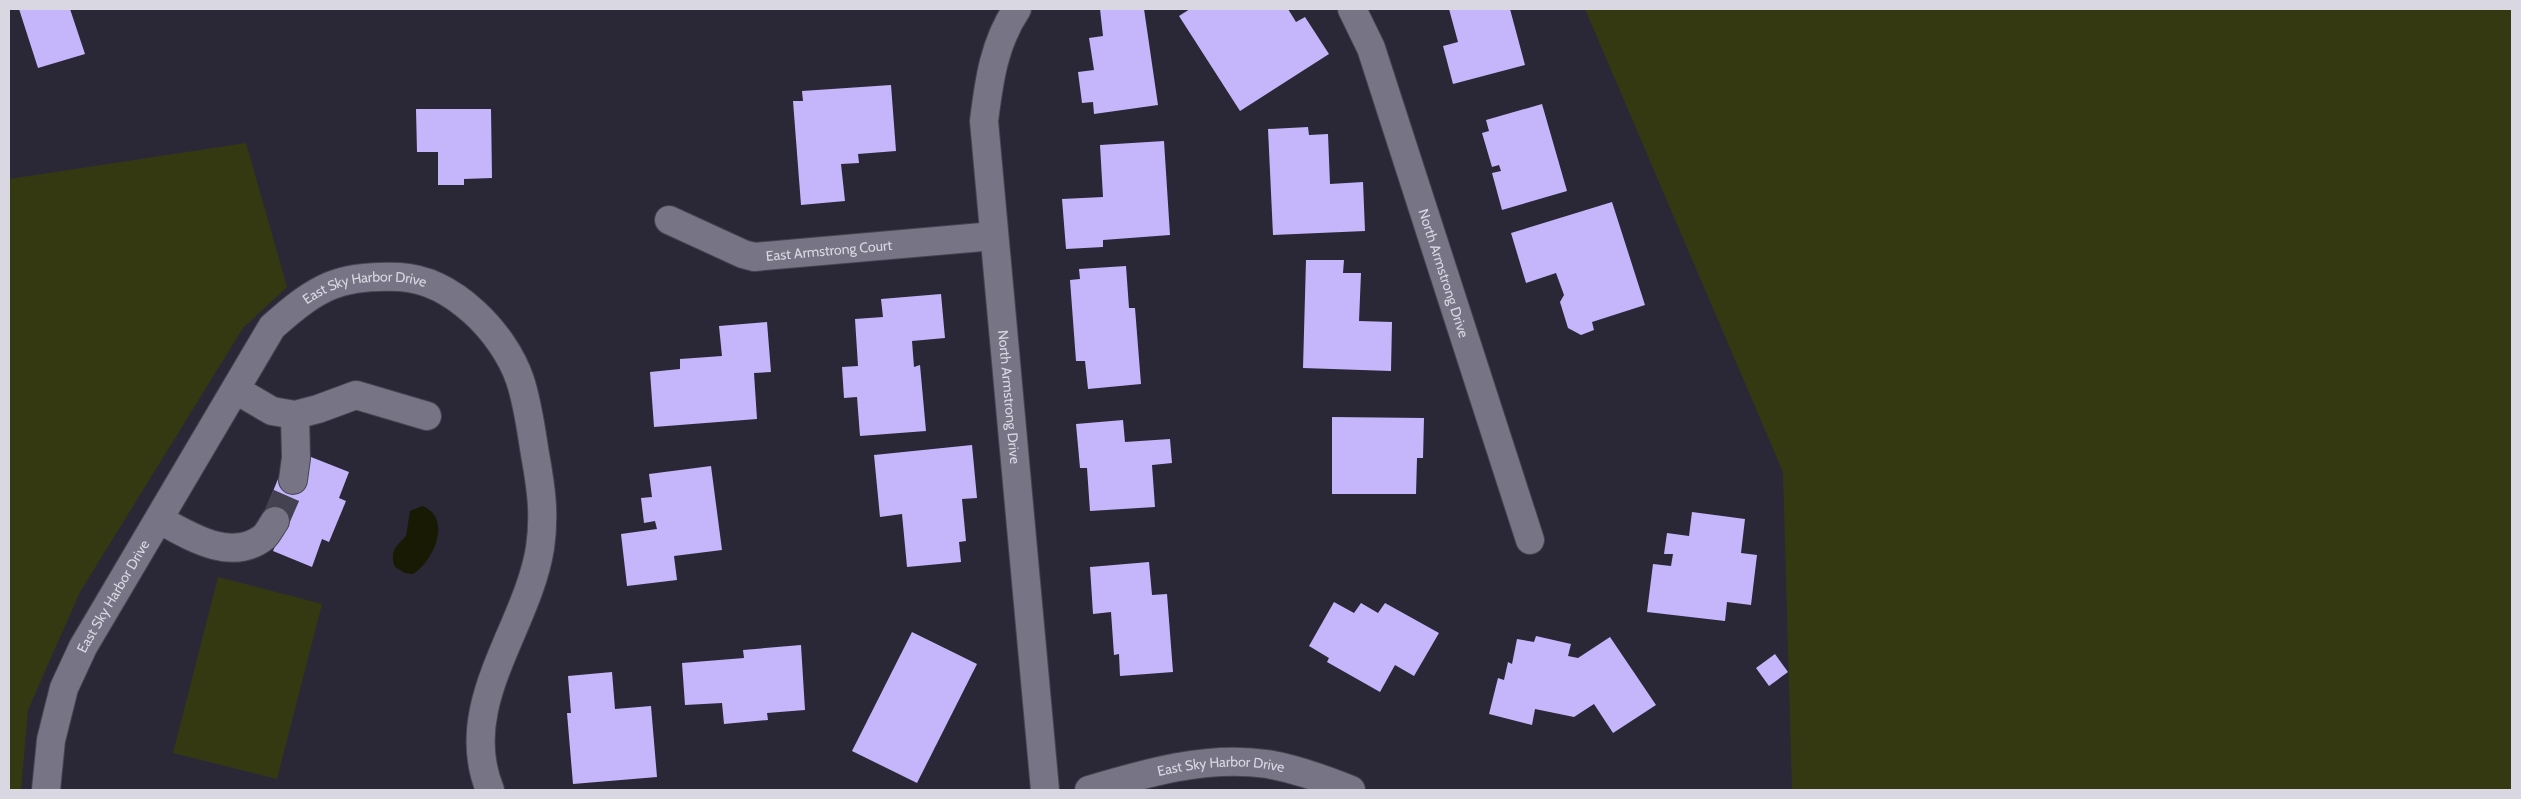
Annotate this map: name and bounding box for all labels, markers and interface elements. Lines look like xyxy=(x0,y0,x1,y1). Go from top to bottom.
street label: North Armstrong Drive xyxy=(1415,206,1473,340)
street label: East Armstrong Court xyxy=(765,236,893,265)
street label: East Sky Harbor Drive xyxy=(299,268,429,308)
street label: North Armstrong Drive xyxy=(994,329,1024,465)
street label: East Sky Harbor Drive xyxy=(73,536,153,655)
street label: East Sky Harbor Drive xyxy=(1155,753,1286,780)

